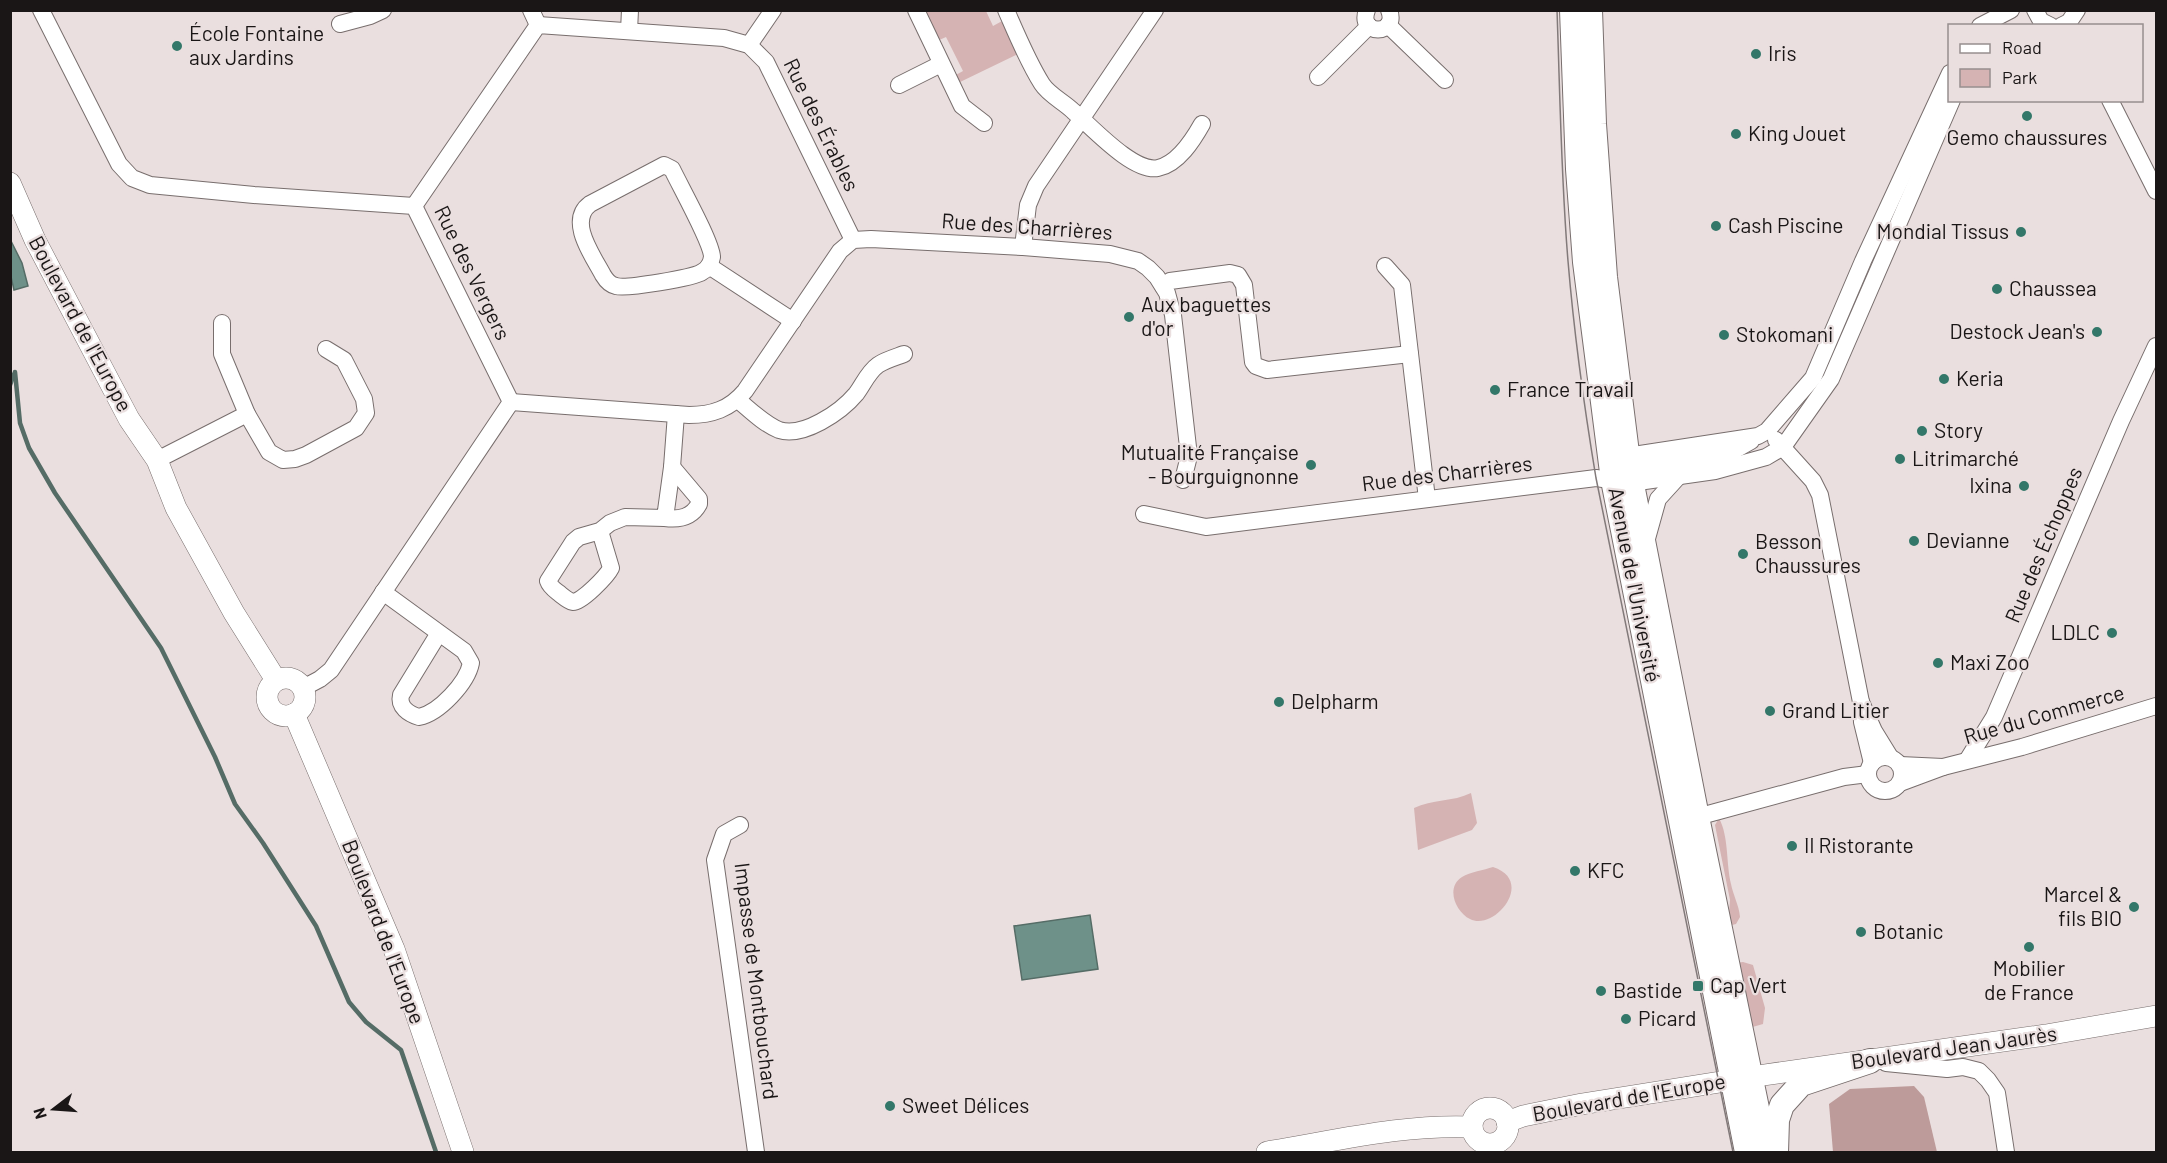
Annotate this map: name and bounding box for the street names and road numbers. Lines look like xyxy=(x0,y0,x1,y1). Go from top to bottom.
street label: Rue des Érables xyxy=(779,54,865,195)
street label: Rue des Vergers xyxy=(430,201,517,344)
street label: Rue des Charrières xyxy=(941,207,1114,244)
street label: Boulevard de l'Europe xyxy=(24,231,138,415)
street label: Rue des Charrières xyxy=(1360,450,1533,495)
street label: Rue des Échoppes xyxy=(1999,463,2087,626)
street label: Avenue de l'Université xyxy=(1604,485,1667,684)
street label: Rue du Commerce xyxy=(1960,679,2127,748)
street label: Boulevard de l'Europe xyxy=(338,836,431,1027)
street label: Impasse de Montbouchard xyxy=(731,861,784,1101)
street label: Boulevard Jean Jaurès xyxy=(1849,1020,2058,1073)
street label: Boulevard de l'Europe xyxy=(1530,1067,1727,1126)

